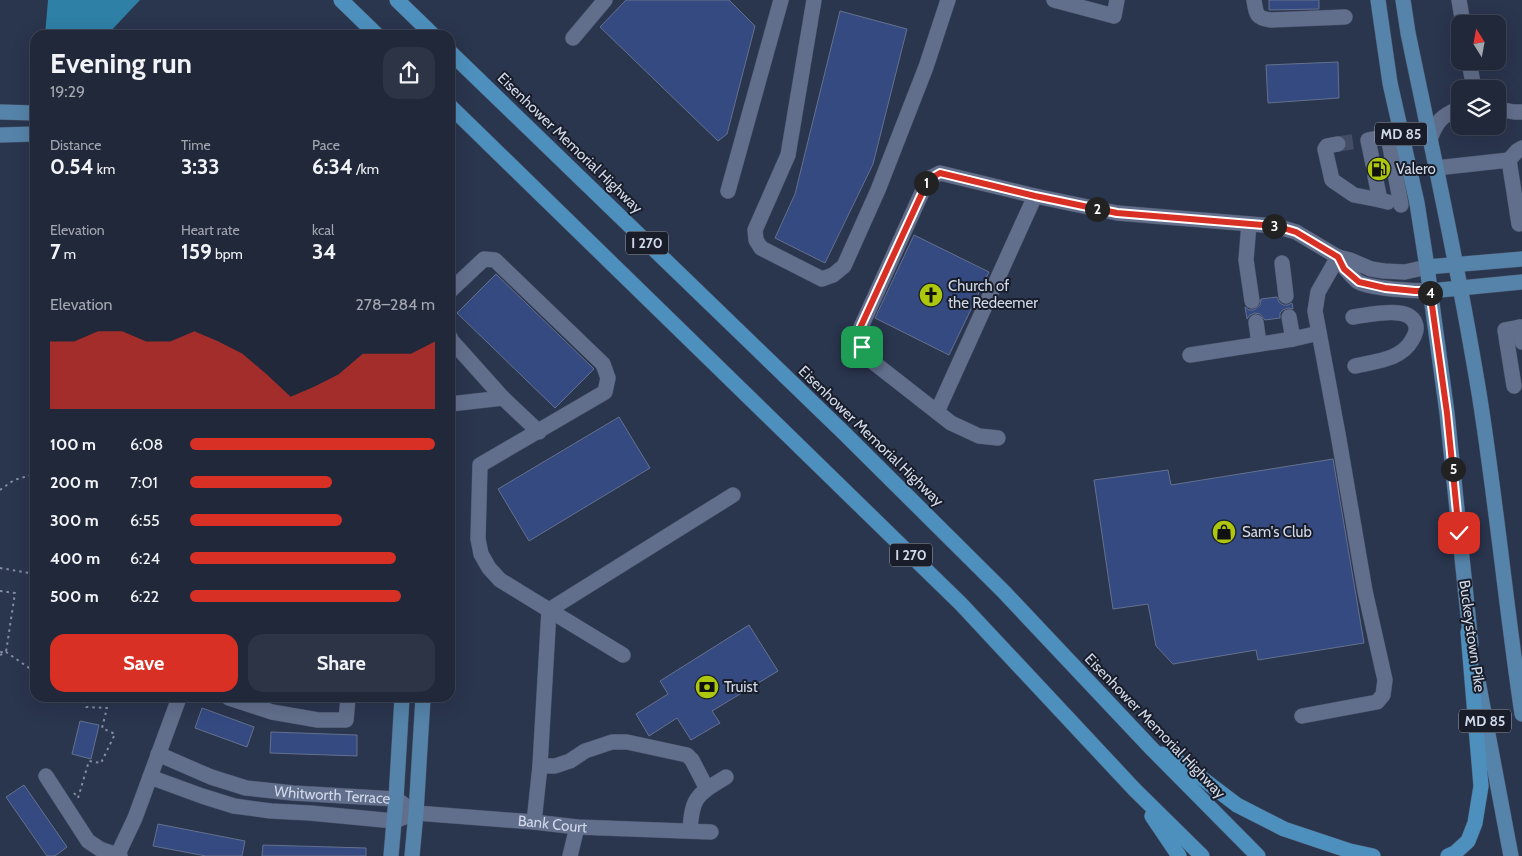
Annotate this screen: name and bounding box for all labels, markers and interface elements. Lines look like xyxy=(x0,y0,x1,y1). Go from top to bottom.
north arrow xyxy=(1451,15,1506,70)
map controls xyxy=(1451,15,1506,135)
text: Evening run xyxy=(50,46,192,80)
button: share xyxy=(383,47,435,99)
street label: Eisenhower Memorial Highway xyxy=(494,69,647,217)
button: layers xyxy=(1451,80,1506,135)
text: 19:29 xyxy=(50,82,85,101)
road number: MD 85 xyxy=(1375,122,1427,146)
text: Distance xyxy=(50,136,102,154)
text: Time xyxy=(181,136,211,154)
text: Pace xyxy=(312,136,340,154)
text: 0.54 xyxy=(50,154,94,179)
text: 3:33 xyxy=(181,154,220,179)
text: 6:34 xyxy=(312,154,353,179)
fuel station icon: Valero xyxy=(1366,156,1392,182)
text: km xyxy=(94,160,115,178)
text: /km xyxy=(353,160,379,178)
place label: Valero xyxy=(1396,160,1436,178)
pin: 1 xyxy=(914,170,938,196)
text: 1 xyxy=(924,174,929,192)
pin: 2 xyxy=(1084,196,1110,222)
text: 2 xyxy=(1094,200,1101,218)
pin: 3 xyxy=(1262,214,1286,238)
text: 3 xyxy=(1271,217,1278,235)
text: Elevation xyxy=(50,221,105,239)
text: Heart rate xyxy=(181,221,240,239)
text: kcal xyxy=(312,221,334,239)
road number: I 270 xyxy=(626,232,668,254)
text: 7 xyxy=(50,239,61,264)
text: 159 xyxy=(181,239,212,264)
text: 34 xyxy=(312,239,336,264)
text: m xyxy=(61,245,76,263)
text: bpm xyxy=(212,245,243,263)
place label: Church of the Redeemer xyxy=(948,277,1038,312)
pin: 4 xyxy=(1418,280,1442,306)
church icon: Church of the Redeemer xyxy=(918,282,944,308)
text: 4 xyxy=(1426,284,1435,302)
text: Elevation xyxy=(50,295,113,314)
text: 278–284 m xyxy=(355,295,435,314)
pin xyxy=(841,326,883,368)
icon: arrive xyxy=(848,333,876,361)
street label: Eisenhower Memorial Highway xyxy=(795,362,948,510)
text: 100 m xyxy=(50,435,96,454)
text: 6:08 xyxy=(130,435,163,454)
pin: 5 xyxy=(1440,456,1466,482)
text: 5 xyxy=(1450,460,1457,478)
text: 200 m xyxy=(50,473,99,492)
text: 7:01 xyxy=(130,473,158,492)
text: 300 m xyxy=(50,511,99,530)
text: 6:55 xyxy=(130,511,160,530)
pin xyxy=(1438,512,1480,554)
shop icon: Sam's Club xyxy=(1211,519,1237,545)
icon: check xyxy=(1445,519,1473,547)
place label: Sam's Club xyxy=(1242,523,1312,541)
road number: I 270 xyxy=(890,544,932,566)
text: 400 m xyxy=(50,549,100,568)
text: 6:24 xyxy=(130,549,160,568)
street label: Buckeystown Pike xyxy=(1455,579,1489,693)
text: 500 m xyxy=(50,587,99,606)
text: 6:22 xyxy=(130,587,159,606)
button: Save xyxy=(50,634,238,692)
button: Share xyxy=(248,634,435,692)
street label: Eisenhower Memorial Highway xyxy=(1081,650,1229,803)
bank icon: Truist xyxy=(694,674,720,700)
place label: Truist xyxy=(724,678,758,696)
road number: MD 85 xyxy=(1459,709,1511,732)
street label: Whitworth Terrace xyxy=(273,782,391,808)
street label: Bank Court xyxy=(517,812,587,836)

